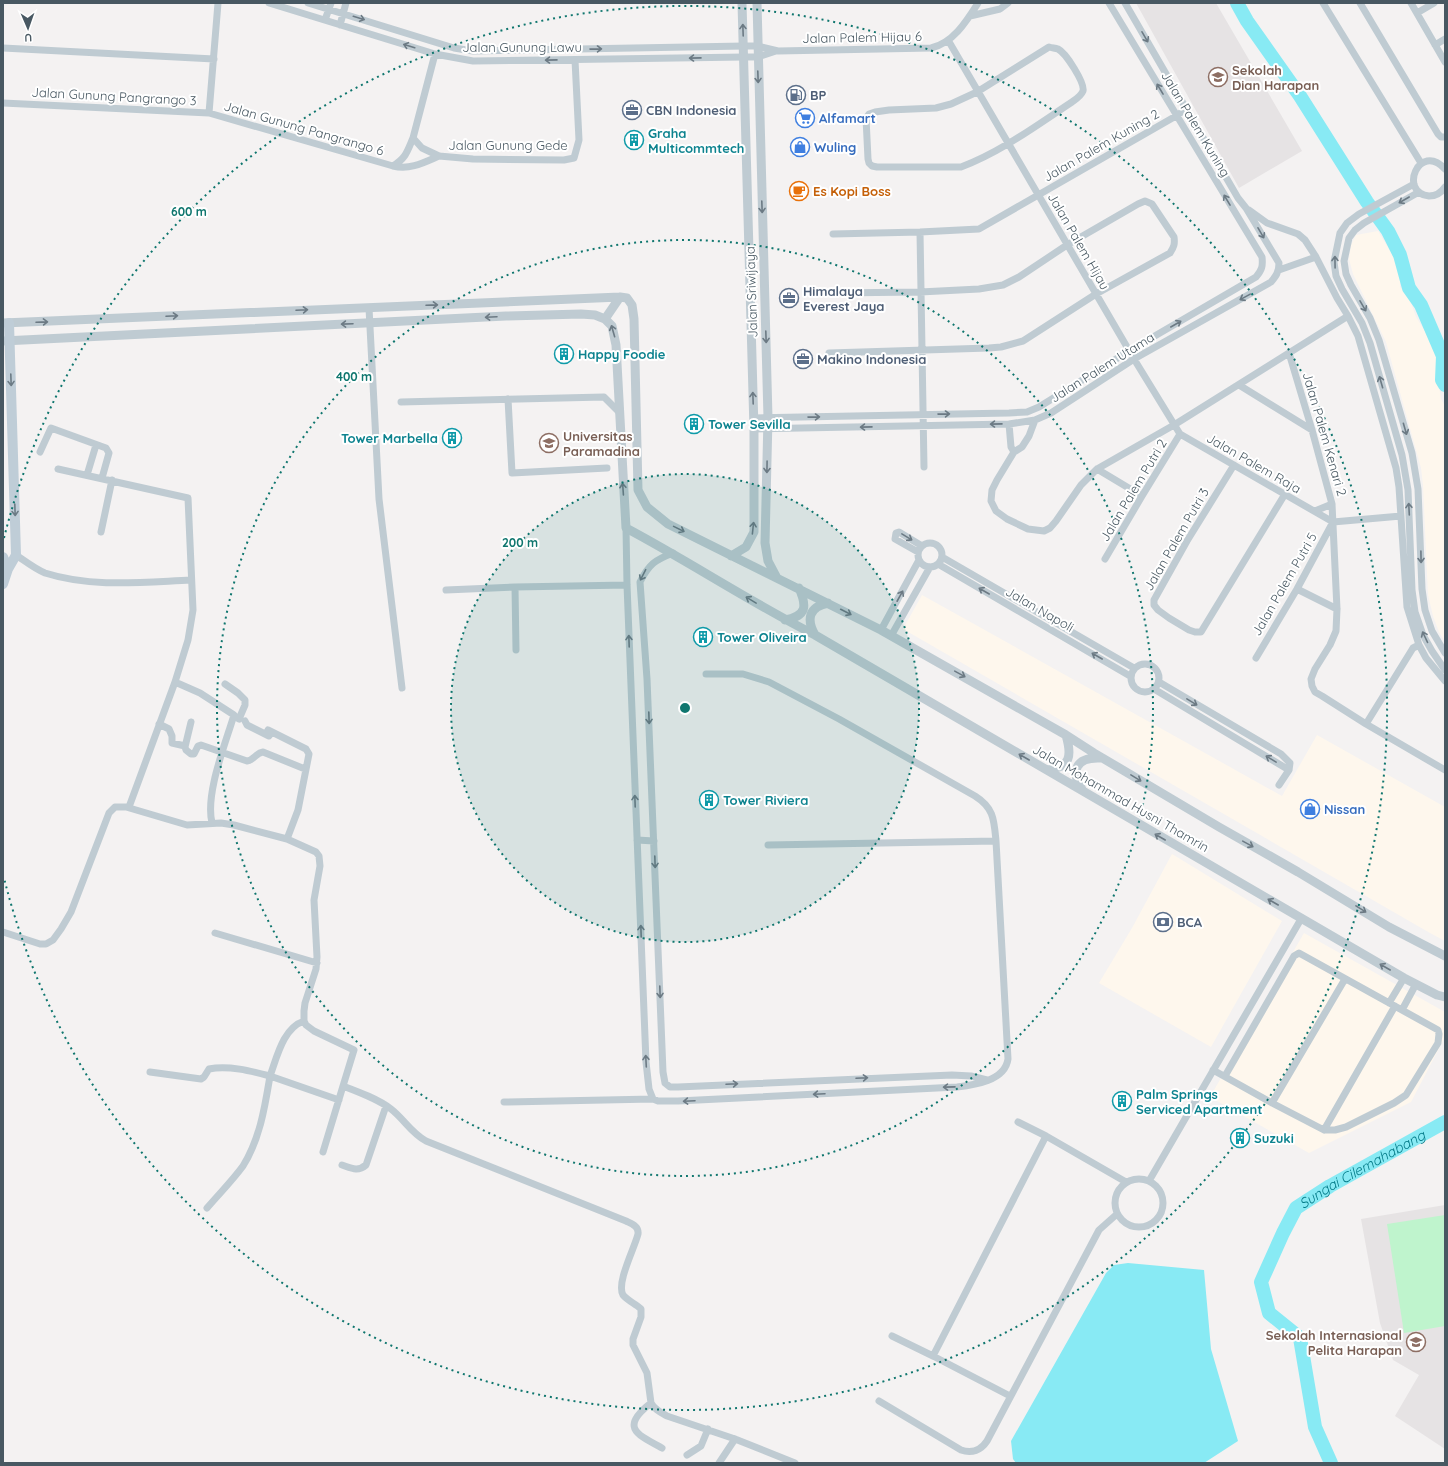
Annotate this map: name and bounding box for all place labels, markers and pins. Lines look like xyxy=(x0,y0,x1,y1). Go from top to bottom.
place label: Sekolah Dian Harapan xyxy=(1232,62,1319,93)
school or university icon: Sekolah Dian Harapan xyxy=(1207,66,1229,88)
fuel station icon: BP xyxy=(785,84,807,106)
place label: BP xyxy=(810,87,827,103)
office icon: CBN Indonesia xyxy=(621,99,643,121)
place label: CBN Indonesia xyxy=(646,102,736,118)
supermarket icon: Alfamart xyxy=(794,107,816,129)
place label: Alfamart xyxy=(819,110,876,126)
place label: Graha Multicommtech xyxy=(648,125,744,156)
building icon: Graha Multicommtech xyxy=(623,129,645,151)
shop icon: Wuling xyxy=(789,136,811,158)
place label: Wuling xyxy=(814,139,856,155)
cafe icon: Es Kopi Boss xyxy=(788,180,810,202)
place label: Es Kopi Boss xyxy=(813,183,891,199)
place label: Himalaya Everest Jaya xyxy=(803,283,885,314)
office icon: Himalaya Everest Jaya xyxy=(778,287,800,309)
building icon: Happy Foodie xyxy=(553,343,575,365)
place label: Happy Foodie xyxy=(578,346,666,362)
office icon: Makino Indonesia xyxy=(792,348,814,370)
place label: Makino Indonesia xyxy=(817,351,926,367)
building icon: Tower Sevilla xyxy=(683,413,705,435)
place label: Tower Sevilla xyxy=(708,416,791,432)
building icon: Tower Marbella xyxy=(441,427,463,449)
place label: Universitas Paramadina xyxy=(563,428,640,459)
place label: Tower Marbella xyxy=(341,430,438,446)
school or university icon: Universitas Paramadina xyxy=(538,432,560,454)
building icon: Tower Oliveira xyxy=(692,626,714,648)
place label: Tower Oliveira xyxy=(717,629,807,645)
centre of rings xyxy=(678,701,692,715)
building icon: Tower Riviera xyxy=(698,789,720,811)
place label: Tower Riviera xyxy=(723,792,808,808)
shop icon: Nissan xyxy=(1299,798,1321,820)
place label: Nissan xyxy=(1324,801,1365,817)
bank icon: BCA xyxy=(1152,911,1174,933)
place label: BCA xyxy=(1177,914,1203,930)
place label: Palm Springs Serviced Apartment xyxy=(1136,1086,1263,1117)
building icon: Palm Springs Serviced Apartment xyxy=(1111,1090,1133,1112)
building icon: Suzuki xyxy=(1229,1127,1251,1149)
place label: Suzuki xyxy=(1254,1130,1294,1146)
place label: Sekolah Internasional Pelita Harapan xyxy=(1266,1327,1402,1358)
school or university icon: Sekolah Internasional Pelita Harapan xyxy=(1405,1331,1427,1353)

